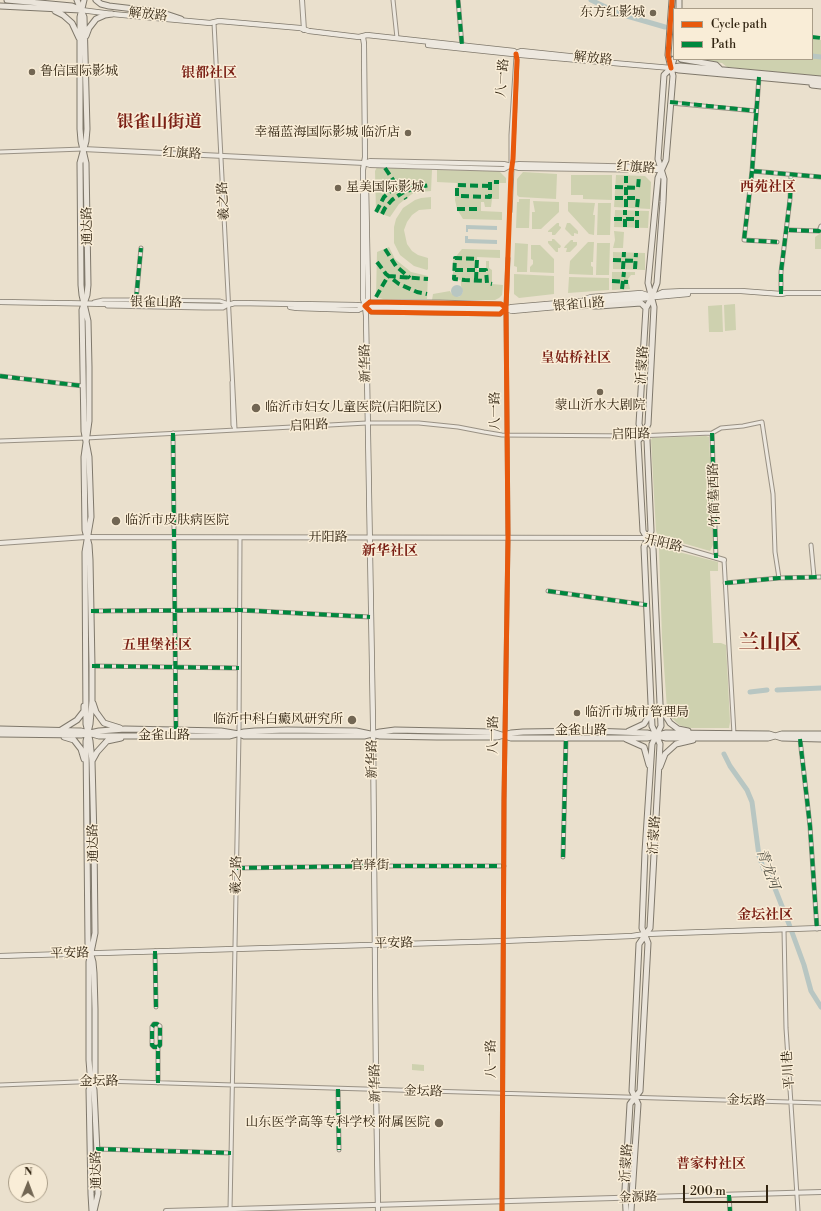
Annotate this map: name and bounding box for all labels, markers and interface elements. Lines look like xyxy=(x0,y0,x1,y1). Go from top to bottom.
street label: 解放路 xyxy=(128,5,168,25)
place label: 东方红影城 xyxy=(580,5,645,21)
marker: 东方红影城 xyxy=(648,8,658,18)
legend xyxy=(673,8,813,60)
text: Cycle path xyxy=(711,17,767,32)
text: Path xyxy=(711,37,736,52)
street label: 解放路 xyxy=(573,49,613,69)
street label: 八一路 xyxy=(494,58,512,98)
place label: 鲁信国际影城 xyxy=(40,64,118,80)
district label: 银都社区 xyxy=(181,66,237,82)
marker: 鲁信国际影城 xyxy=(27,67,37,77)
district label: 银雀山街道 xyxy=(117,113,201,133)
place label: 幸福蓝海国际影城 临沂店 xyxy=(254,125,400,141)
marker: 幸福蓝海国际影城 临沂店 xyxy=(403,128,413,138)
street label: 红旗路 xyxy=(162,145,202,163)
street label: 红旗路 xyxy=(616,159,656,177)
place label: 星美国际影城 xyxy=(346,180,424,196)
district label: 西苑社区 xyxy=(740,180,796,196)
street label: 羲之路 xyxy=(215,181,233,221)
marker: 星美国际影城 xyxy=(333,183,343,193)
street label: 通达路 xyxy=(80,206,96,246)
street label: 银雀山路 xyxy=(130,295,182,311)
street label: 银雀山路 xyxy=(552,295,606,315)
street label: 新华路 xyxy=(358,343,374,383)
street label: 沂蒙路 xyxy=(634,345,652,385)
district label: 皇姑桥社区 xyxy=(541,351,611,367)
marker: 蒙山沂水大剧院 xyxy=(595,387,605,397)
street label: 八一路 xyxy=(488,392,504,430)
place label: 蒙山沂水大剧院 xyxy=(555,398,645,414)
place label: 临沂市妇女儿童医院(启阳院区) xyxy=(265,400,442,416)
marker: 临沂市妇女儿童医院(启阳院区) xyxy=(250,402,262,414)
street label: 启阳路 xyxy=(289,417,329,435)
street label: 启阳路 xyxy=(611,427,651,443)
street label: 竹简墓西路 xyxy=(706,462,724,528)
place label: 临沂市皮肤病医院 xyxy=(125,513,229,529)
marker: 临沂市皮肤病医院 xyxy=(110,515,122,527)
street label: 开阳路 xyxy=(309,530,347,546)
street label: 开阳路 xyxy=(642,532,684,556)
district label: 新华社区 xyxy=(362,544,418,560)
district label: 兰山区 xyxy=(739,631,801,657)
district label: 五里堡社区 xyxy=(122,638,192,654)
place label: 临沂市城市管理局 xyxy=(585,705,689,721)
marker: 临沂市城市管理局 xyxy=(572,708,582,718)
place label: 临沂中科白癜风研究所 xyxy=(213,712,343,728)
marker: 临沂中科白癜风研究所 xyxy=(346,714,358,726)
street label: 八一路 xyxy=(486,715,502,755)
street label: 金雀山路 xyxy=(555,723,607,739)
street label: 金雀山路 xyxy=(138,728,190,744)
street label: 新华路 xyxy=(365,740,381,778)
street label: 沂蒙路 xyxy=(646,815,664,855)
street label: 通达路 xyxy=(86,823,102,863)
water label: 青龙河 xyxy=(752,846,782,892)
street label: 羲之路 xyxy=(229,855,245,895)
street label: 官驿街 xyxy=(351,858,389,874)
district label: 金坛社区 xyxy=(737,908,793,924)
street label: 平安路 xyxy=(374,936,414,952)
street label: 平安路 xyxy=(50,946,90,962)
street label: 八一路 xyxy=(484,1040,500,1078)
street label: 平川巷 xyxy=(780,1050,798,1090)
street label: 新华路 xyxy=(368,1063,384,1103)
street label: 金坛路 xyxy=(80,1074,118,1090)
street label: 金坛路 xyxy=(403,1084,443,1100)
street label: 金坛路 xyxy=(726,1093,766,1109)
place label: 山东医学高等专科学校 附属医院 xyxy=(245,1115,430,1131)
marker: 山东医学高等专科学校 附属医院 xyxy=(433,1117,445,1129)
street label: 沂蒙路 xyxy=(618,1143,636,1183)
street label: 通达路 xyxy=(89,1150,105,1190)
district label: 普家村社区 xyxy=(676,1157,746,1173)
north arrow xyxy=(8,1163,48,1203)
text: N xyxy=(24,1165,33,1179)
scale bar xyxy=(685,1177,770,1203)
text: 200 m xyxy=(690,1184,726,1199)
street label: 金源路 xyxy=(618,1190,658,1206)

